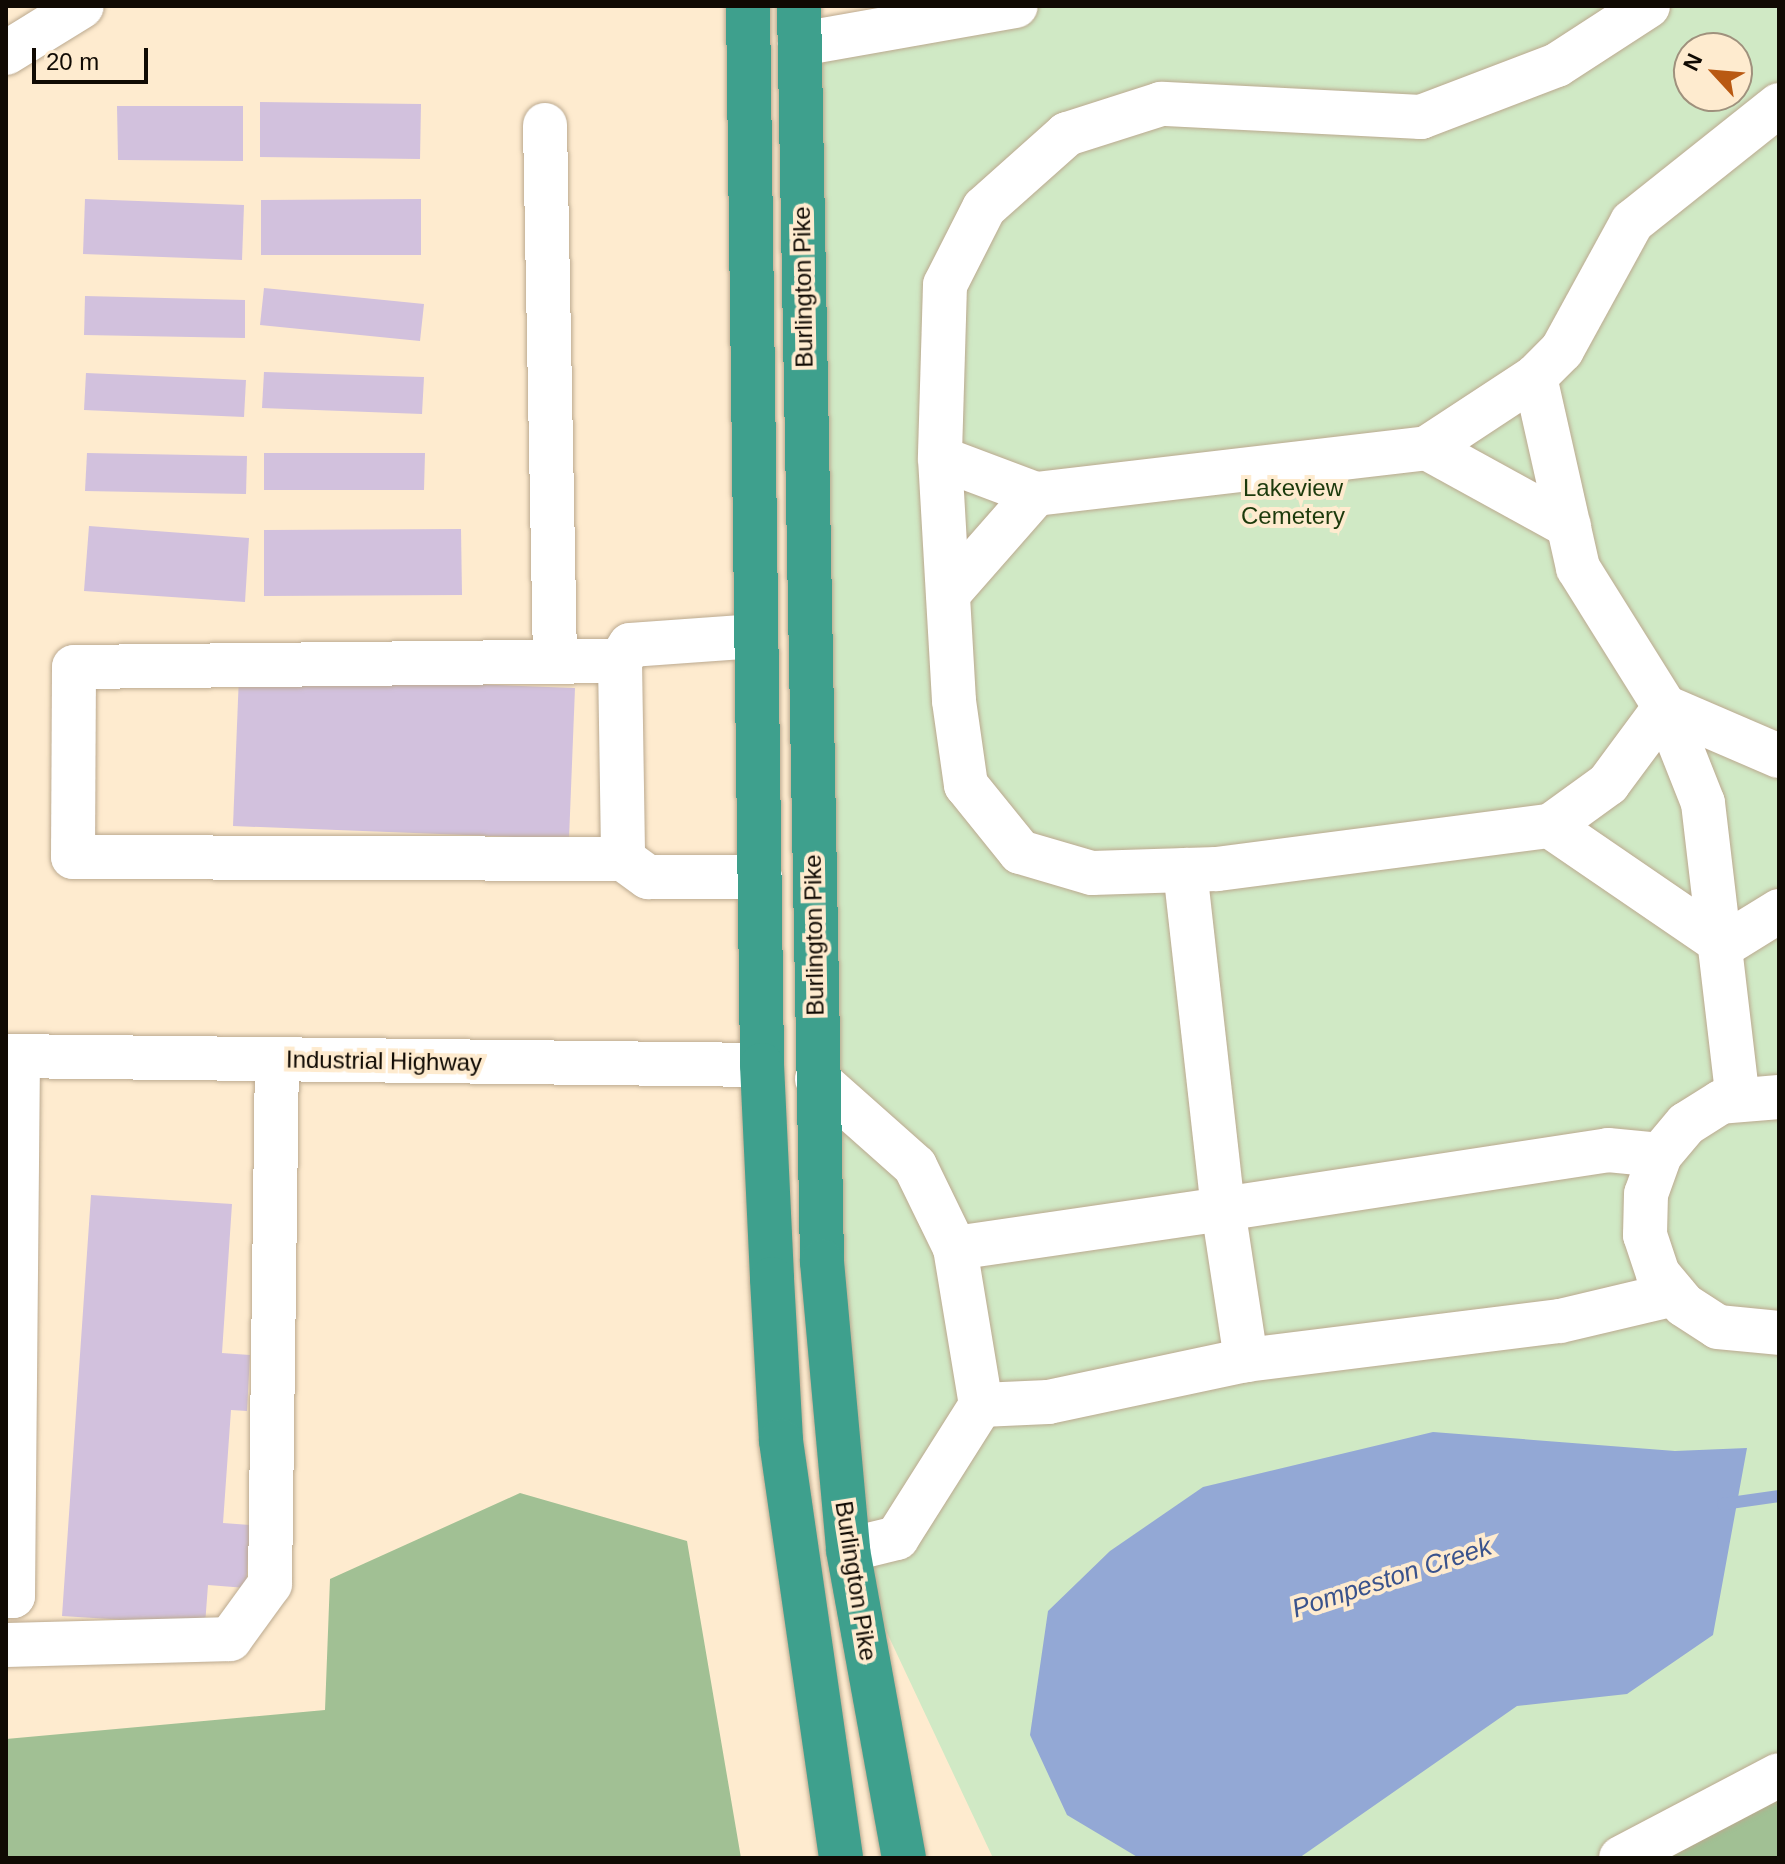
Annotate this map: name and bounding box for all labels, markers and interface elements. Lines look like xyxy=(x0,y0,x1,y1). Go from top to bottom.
scale bar xyxy=(36,32,152,82)
north arrow xyxy=(1673,32,1753,112)
text: 20 m xyxy=(46,48,99,75)
text: N xyxy=(1678,50,1707,75)
street label: Burlington Pike xyxy=(787,206,819,368)
park label: Lakeview Cemetery xyxy=(1241,474,1345,530)
street label: Burlington Pike xyxy=(798,854,830,1016)
street label: Industrial Highway xyxy=(286,1045,482,1077)
street label: Burlington Pike xyxy=(829,1499,883,1663)
water label: Pompeston Creek xyxy=(1288,1531,1496,1625)

